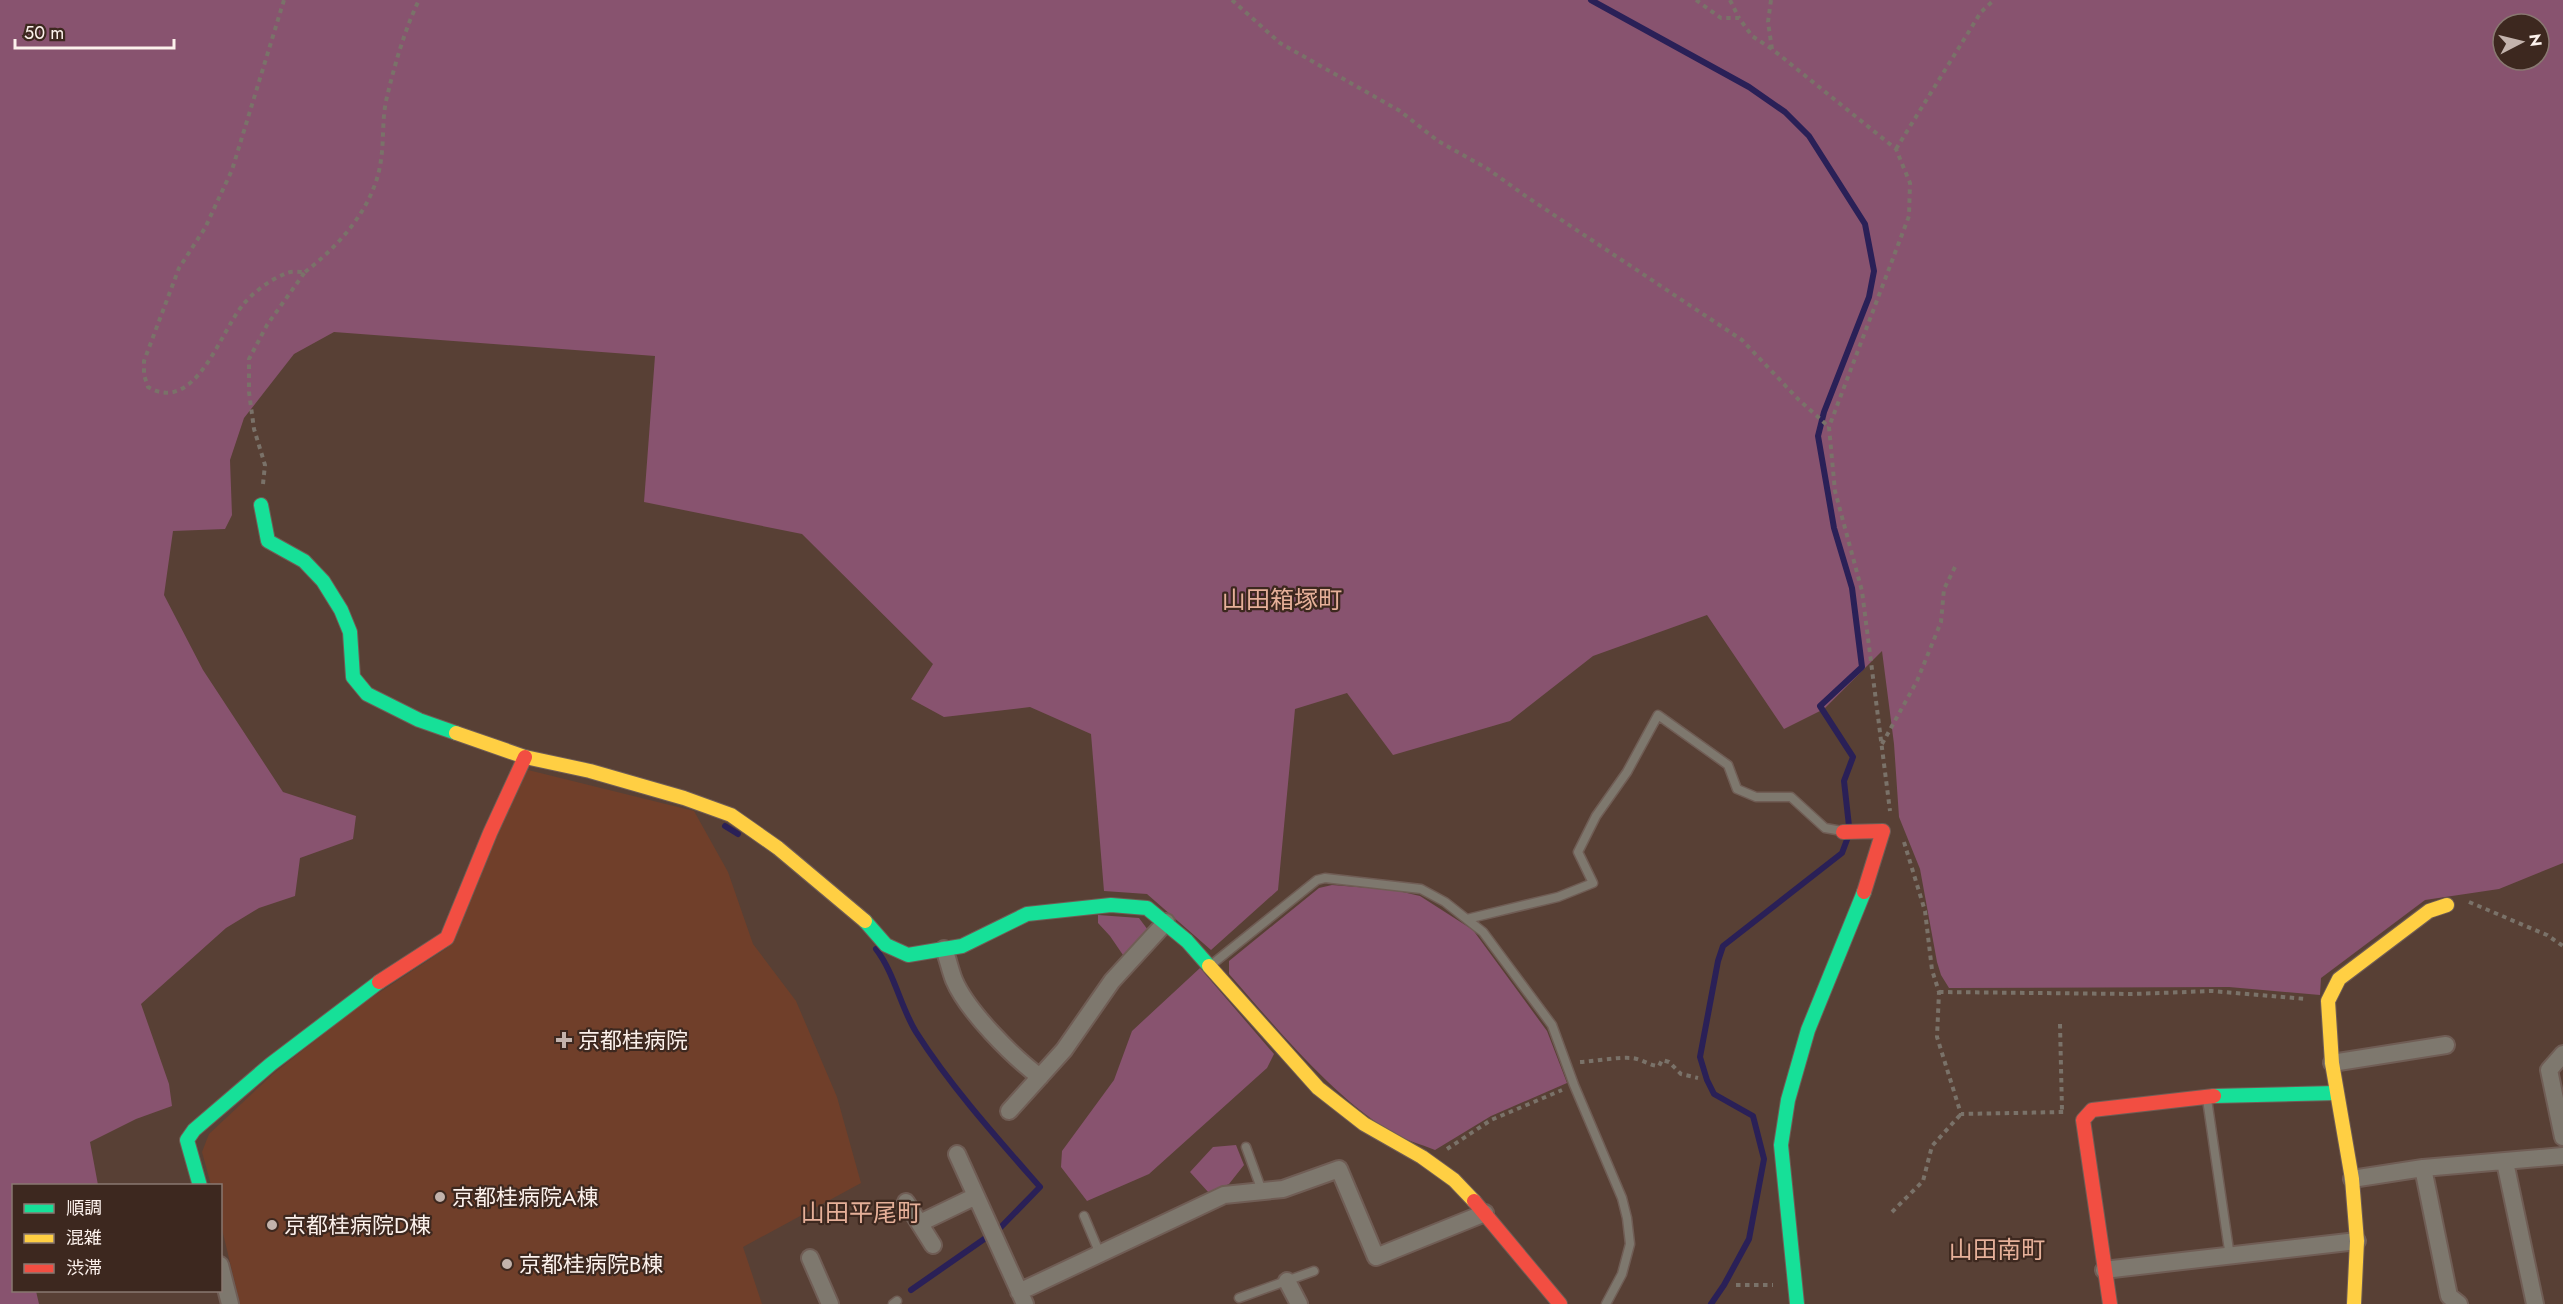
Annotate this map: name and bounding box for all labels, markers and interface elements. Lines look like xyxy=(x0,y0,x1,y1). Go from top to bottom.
scale bar xyxy=(15,12,174,50)
north arrow xyxy=(2491,12,2551,72)
text: 50 m xyxy=(24,20,64,46)
text: N xyxy=(2523,33,2548,48)
district label: 山田箱塚町 xyxy=(1222,582,1342,617)
place label: 京都桂病院 xyxy=(578,1024,688,1056)
marker: 京都桂病院 xyxy=(555,1031,573,1049)
place label: 京都桂病院A棟 xyxy=(452,1181,599,1213)
legend xyxy=(12,1184,222,1292)
marker: 京都桂病院A棟 xyxy=(433,1190,447,1204)
text: 順調 xyxy=(66,1195,102,1221)
district label: 山田平尾町 xyxy=(801,1195,921,1230)
place label: 京都桂病院D棟 xyxy=(284,1209,431,1241)
marker: 京都桂病院D棟 xyxy=(265,1218,279,1232)
text: 混雑 xyxy=(66,1225,102,1251)
district label: 山田南町 xyxy=(1949,1232,2045,1267)
place label: 京都桂病院B棟 xyxy=(519,1248,663,1280)
text: 渋滞 xyxy=(66,1255,102,1281)
marker: 京都桂病院B棟 xyxy=(500,1257,514,1271)

